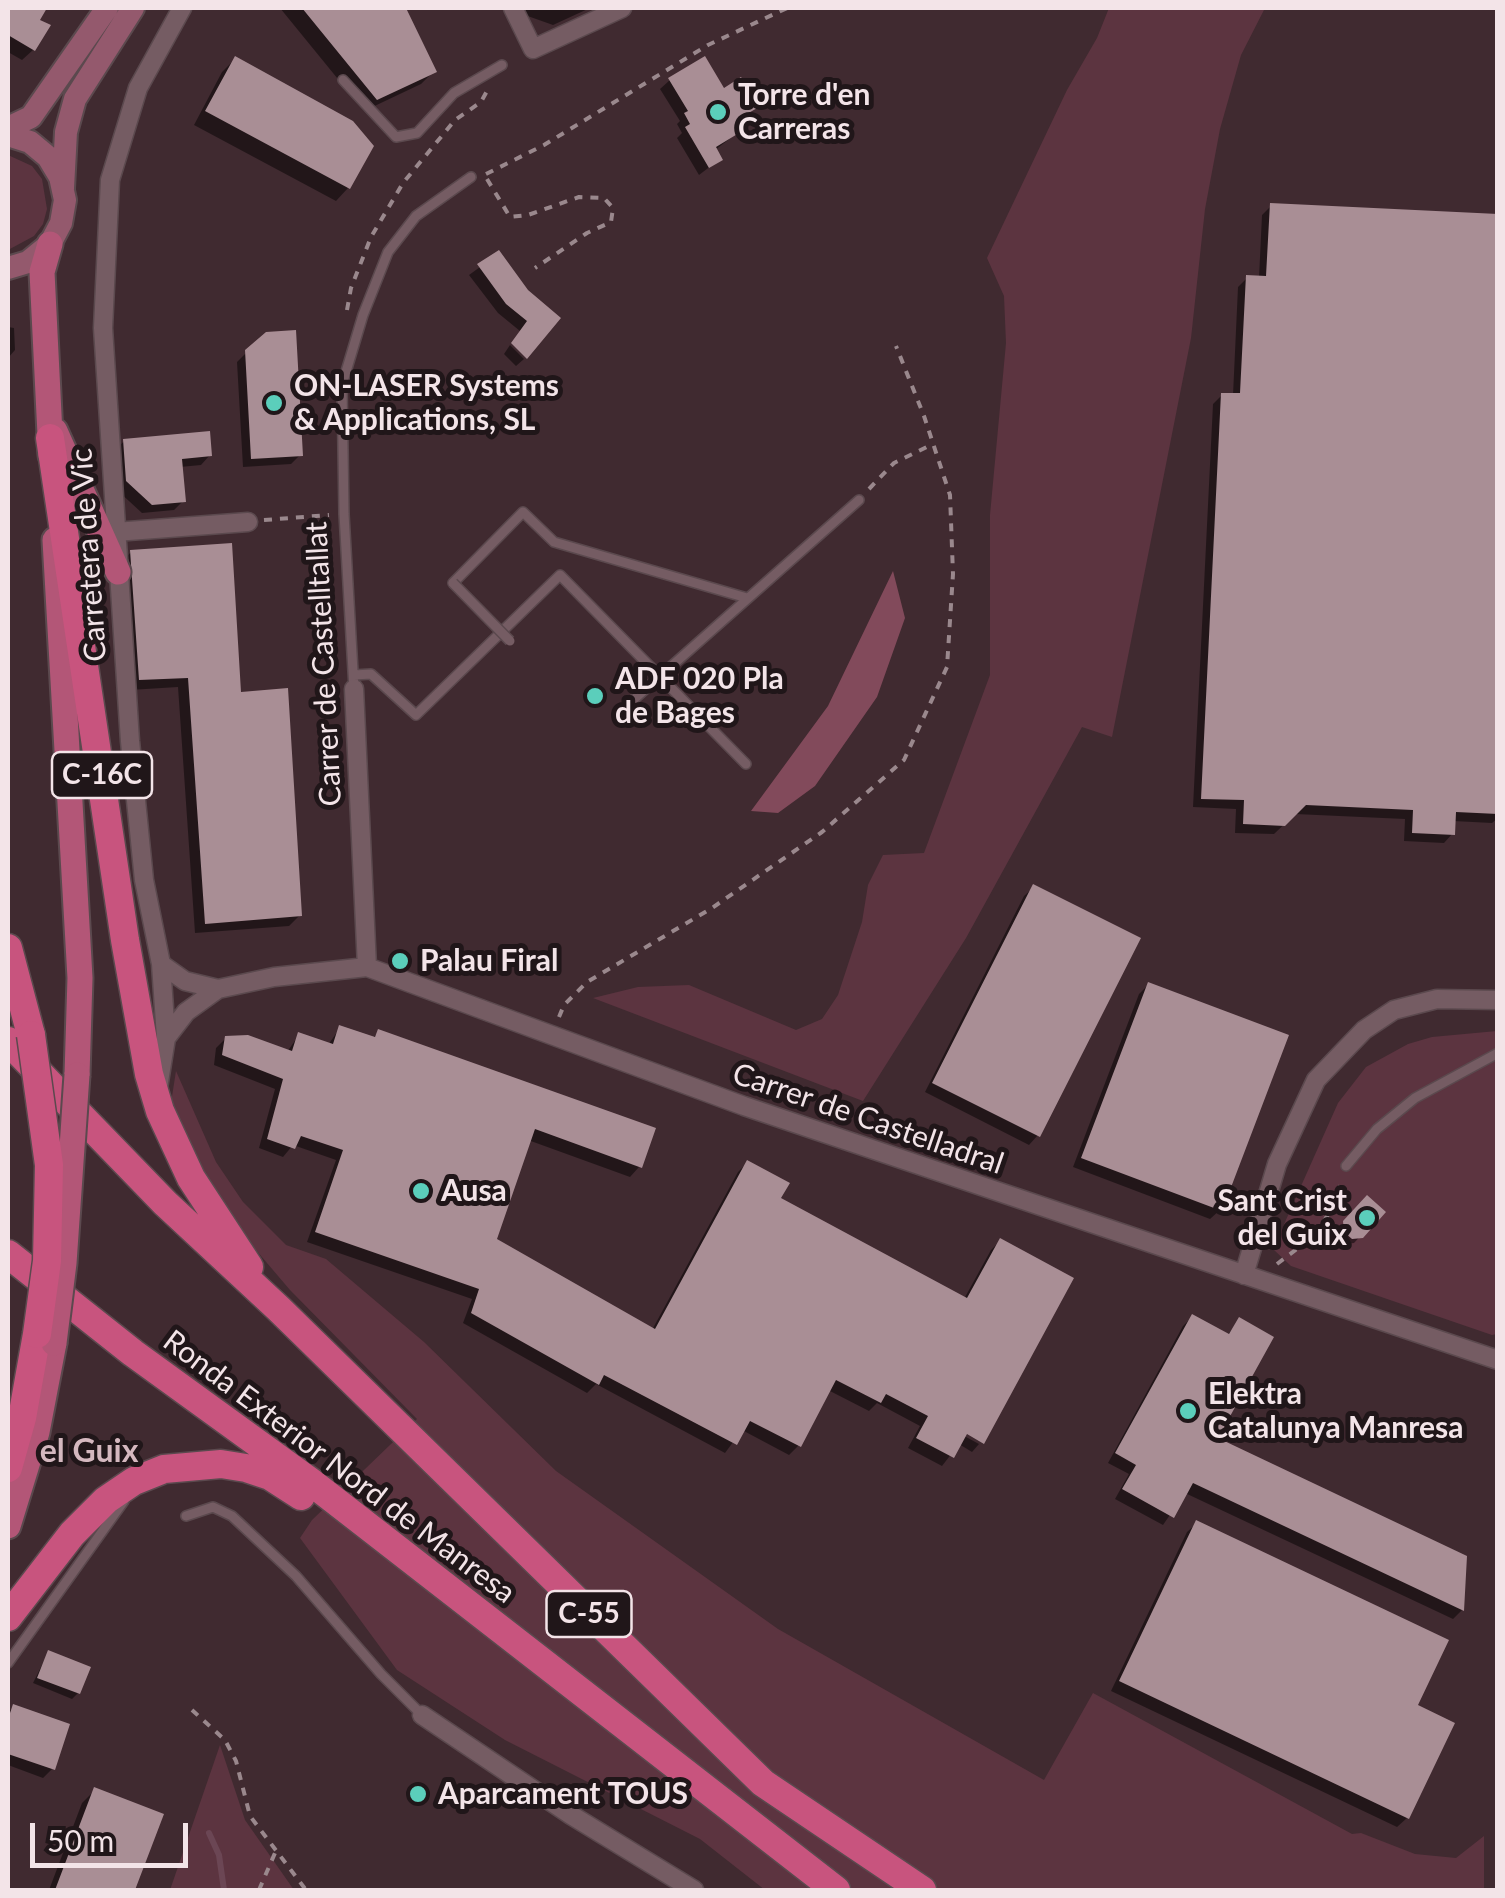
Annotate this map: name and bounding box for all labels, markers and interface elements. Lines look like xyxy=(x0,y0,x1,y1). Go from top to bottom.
place label: Torre d'en Carreras xyxy=(738,77,870,148)
marker: Torre d'en Carreras xyxy=(707,101,729,123)
place label: ON-LASER Systems & Applications, SL xyxy=(294,368,559,438)
marker: ON-LASER Systems & Applications, SL xyxy=(263,392,285,414)
street label: Carretera de Vic xyxy=(64,447,114,663)
street label: Carrer de Castelltallat xyxy=(299,521,349,807)
place label: ADF 020 Pla de Bages xyxy=(615,661,784,732)
marker: ADF 020 Pla de Bages xyxy=(584,685,606,707)
road number: C-16C xyxy=(52,752,152,798)
place label: Palau Firal xyxy=(420,943,558,979)
marker: Palau Firal xyxy=(389,950,411,972)
street label: Carrer de Castelladral xyxy=(728,1056,1008,1182)
place label: Ausa xyxy=(441,1173,507,1209)
marker: Ausa xyxy=(410,1180,432,1202)
place label: Sant Crist del Guix xyxy=(1217,1183,1347,1254)
marker: Sant Crist del Guix xyxy=(1356,1207,1378,1229)
street label: Ronda Exterior Nord de Manresa xyxy=(156,1323,522,1611)
place label: Elektra Catalunya Manresa xyxy=(1208,1376,1463,1446)
marker: Elektra Catalunya Manresa xyxy=(1177,1400,1199,1422)
district label: el Guix xyxy=(40,1433,138,1471)
road number: C-55 xyxy=(546,1591,632,1637)
place label: Aparcament TOUS xyxy=(438,1776,688,1812)
marker: Aparcament TOUS xyxy=(407,1783,429,1805)
scale bar xyxy=(35,1803,192,1865)
text: 50 m xyxy=(47,1822,114,1858)

